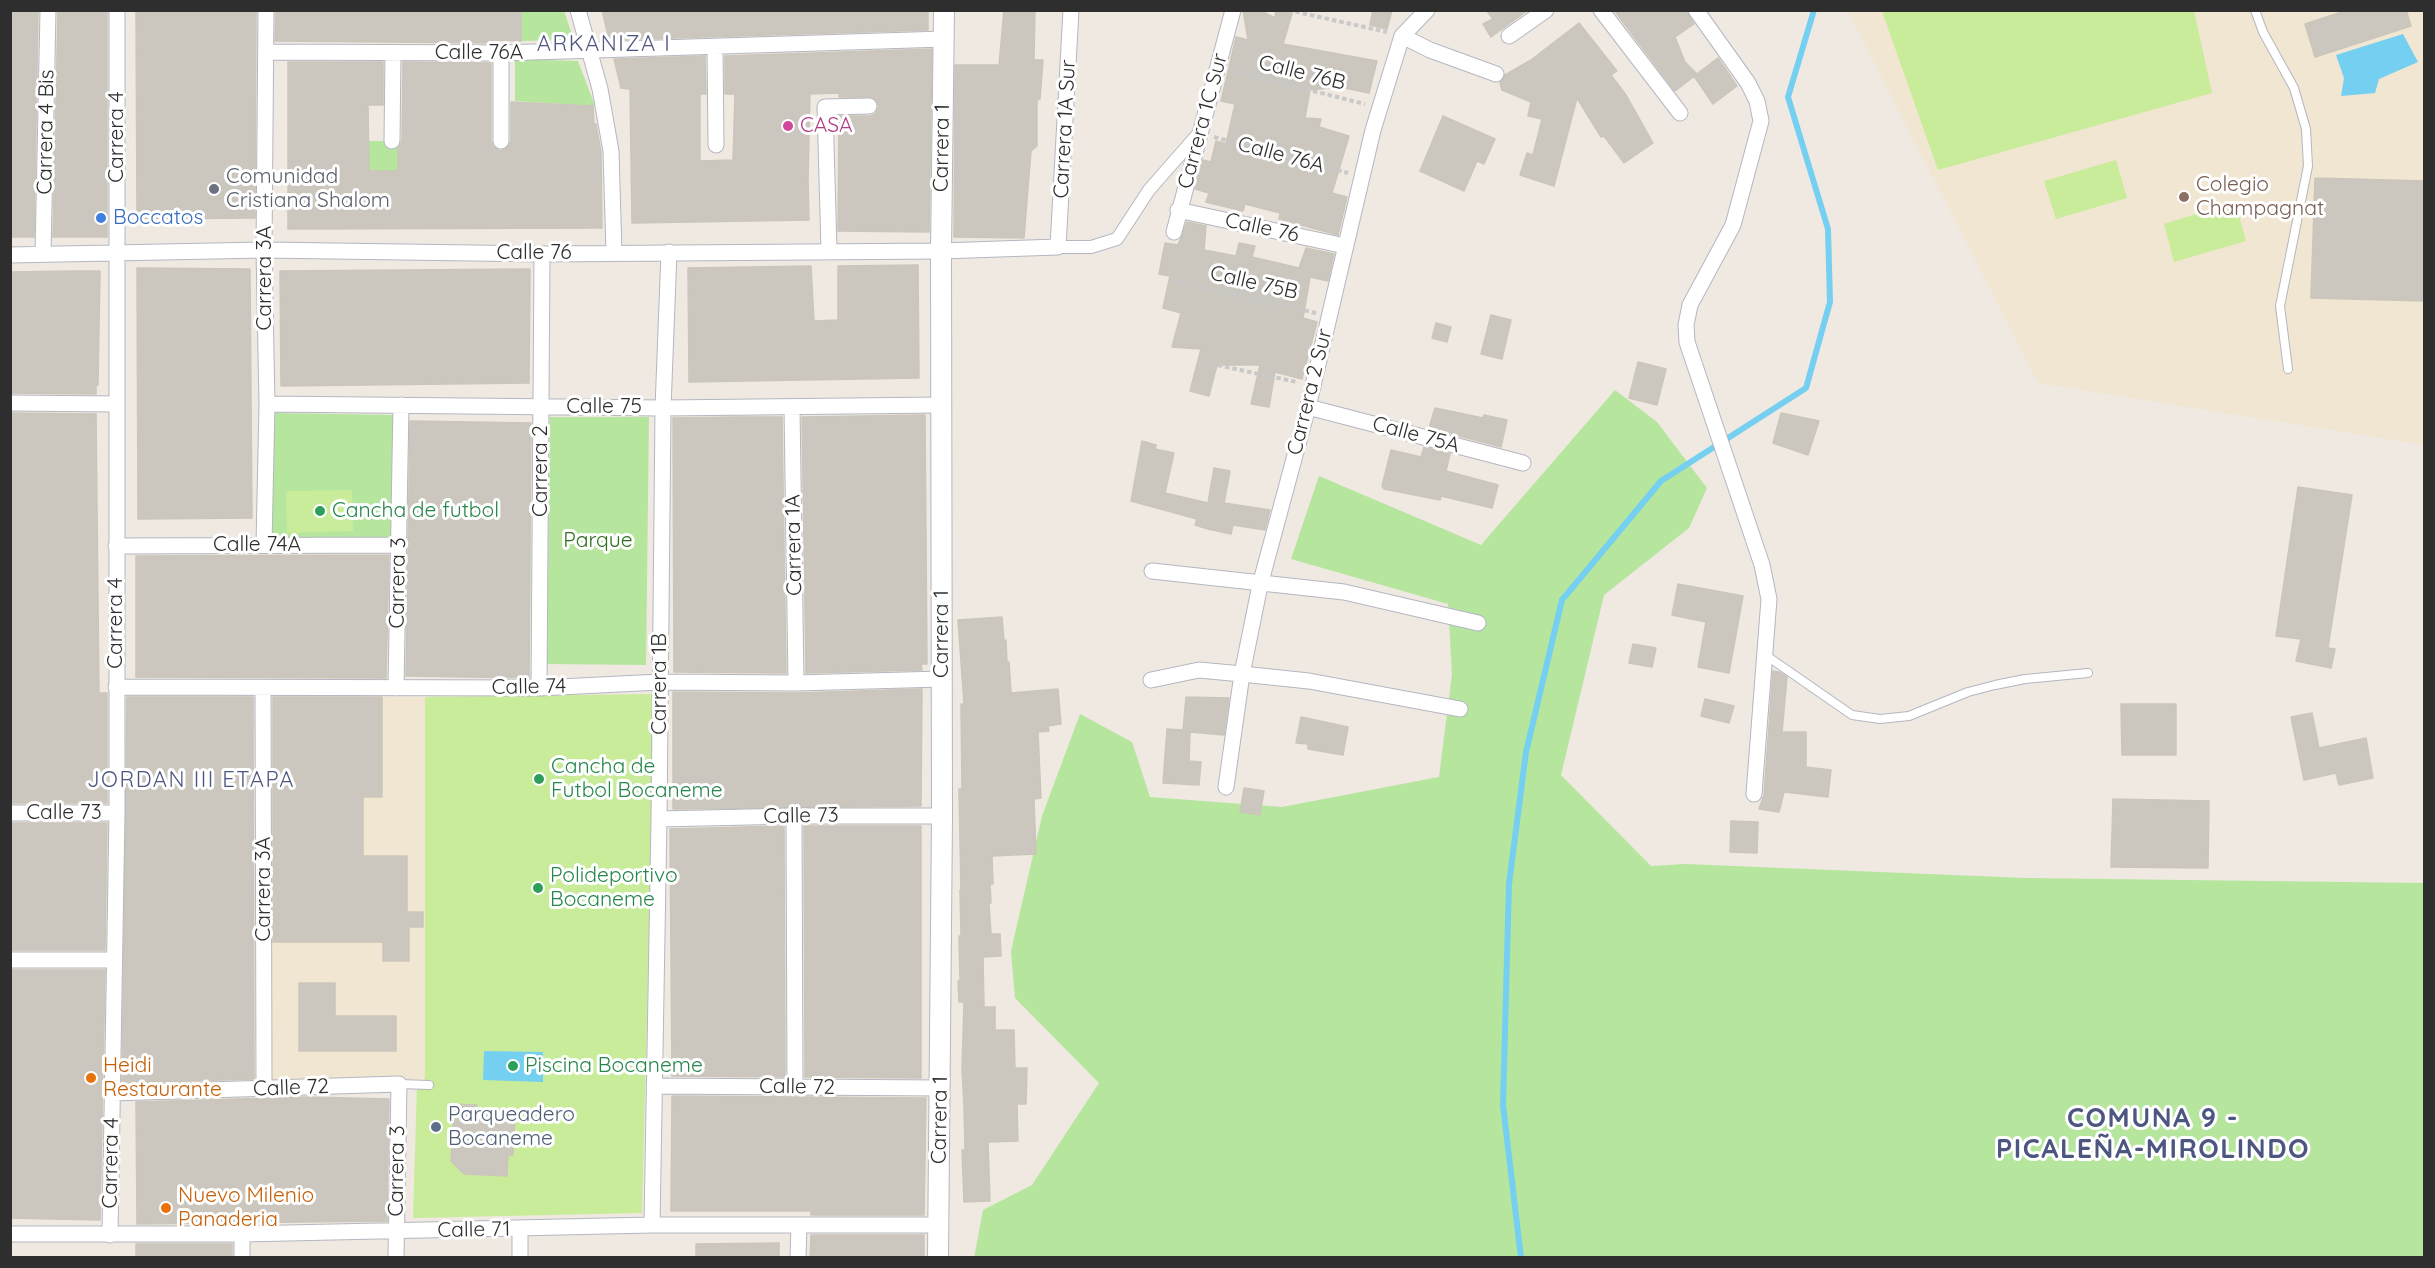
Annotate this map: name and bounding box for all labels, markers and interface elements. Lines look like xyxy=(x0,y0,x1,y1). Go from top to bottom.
district label: ARKANIZA I xyxy=(537,31,671,57)
street label: Calle 76A xyxy=(435,40,523,66)
street label: Carrera 1C Sur xyxy=(1173,50,1233,192)
street label: Calle 76B xyxy=(1256,50,1348,96)
street label: Carrera 1A Sur xyxy=(1049,59,1081,199)
street label: Carrera 4 Bis xyxy=(32,69,60,195)
street label: Carrera 4 xyxy=(104,91,130,183)
street label: Carrera 1 xyxy=(929,104,955,192)
place label: CASA xyxy=(800,113,853,139)
marker: CASA xyxy=(781,119,795,133)
street label: Calle 76A xyxy=(1235,131,1327,179)
place label: Comunidad Cristiana Shalom xyxy=(226,164,390,214)
place label: Colegio Champagnat xyxy=(2196,172,2324,222)
marker: Comunidad Cristiana Shalom xyxy=(207,182,221,196)
marker: Colegio Champagnat xyxy=(2177,190,2191,204)
place label: Boccatos xyxy=(113,205,203,231)
street label: Calle 76 xyxy=(1223,208,1301,248)
marker: Boccatos xyxy=(94,211,108,225)
street label: Carrera 3A xyxy=(252,226,278,330)
street label: Calle 76 xyxy=(497,240,571,266)
street label: Calle 75B xyxy=(1208,261,1300,305)
street label: Carrera 2 Sur xyxy=(1282,326,1338,458)
street label: Calle 75 xyxy=(566,394,642,420)
street label: Calle 75A xyxy=(1370,411,1462,459)
street label: Carrera 2 xyxy=(528,425,554,517)
street label: Carrera 1A xyxy=(781,494,807,596)
place label: Cancha de futbol xyxy=(332,498,499,524)
marker: Cancha de futbol xyxy=(313,504,327,518)
park label: Parque xyxy=(563,528,633,554)
street label: Calle 74A xyxy=(213,532,301,558)
street label: Carrera 3 xyxy=(385,537,411,629)
street label: Carrera 4 xyxy=(103,577,129,669)
street label: Carrera 1 xyxy=(929,590,955,678)
street label: Carrera 1B xyxy=(647,633,673,735)
street label: Calle 74 xyxy=(492,674,566,700)
place label: Cancha de Futbol Bocaneme xyxy=(551,754,723,804)
district label: JORDAN III ETAPA xyxy=(87,767,295,793)
marker: Cancha de Futbol Bocaneme xyxy=(532,772,546,786)
street label: Calle 73 xyxy=(26,800,102,826)
street label: Calle 73 xyxy=(763,803,839,829)
street label: Carrera 3A xyxy=(251,837,277,941)
place label: Polideportivo Bocaneme xyxy=(550,863,678,913)
marker: Polideportivo Bocaneme xyxy=(531,881,545,895)
place label: Heidi Restaurante xyxy=(103,1053,222,1103)
place label: Piscina Bocaneme xyxy=(525,1053,703,1079)
marker: Piscina Bocaneme xyxy=(506,1059,520,1073)
marker: Heidi Restaurante xyxy=(84,1071,98,1085)
street label: Calle 72 xyxy=(253,1074,329,1102)
street label: Calle 72 xyxy=(759,1074,835,1100)
street label: Carrera 1 xyxy=(927,1076,953,1164)
place label: Parqueadero Bocaneme xyxy=(448,1102,575,1152)
district label: COMUNA 9 - PICALEÑA-MIROLINDO xyxy=(1996,1103,2310,1166)
street label: Carrera 4 xyxy=(98,1117,124,1209)
marker: Parqueadero Bocaneme xyxy=(429,1120,443,1134)
street label: Carrera 3 xyxy=(384,1125,410,1217)
place label: Nuevo Milenio Panaderia xyxy=(178,1183,314,1233)
marker: Nuevo Milenio Panaderia xyxy=(159,1201,173,1215)
street label: Calle 71 xyxy=(437,1217,511,1243)

